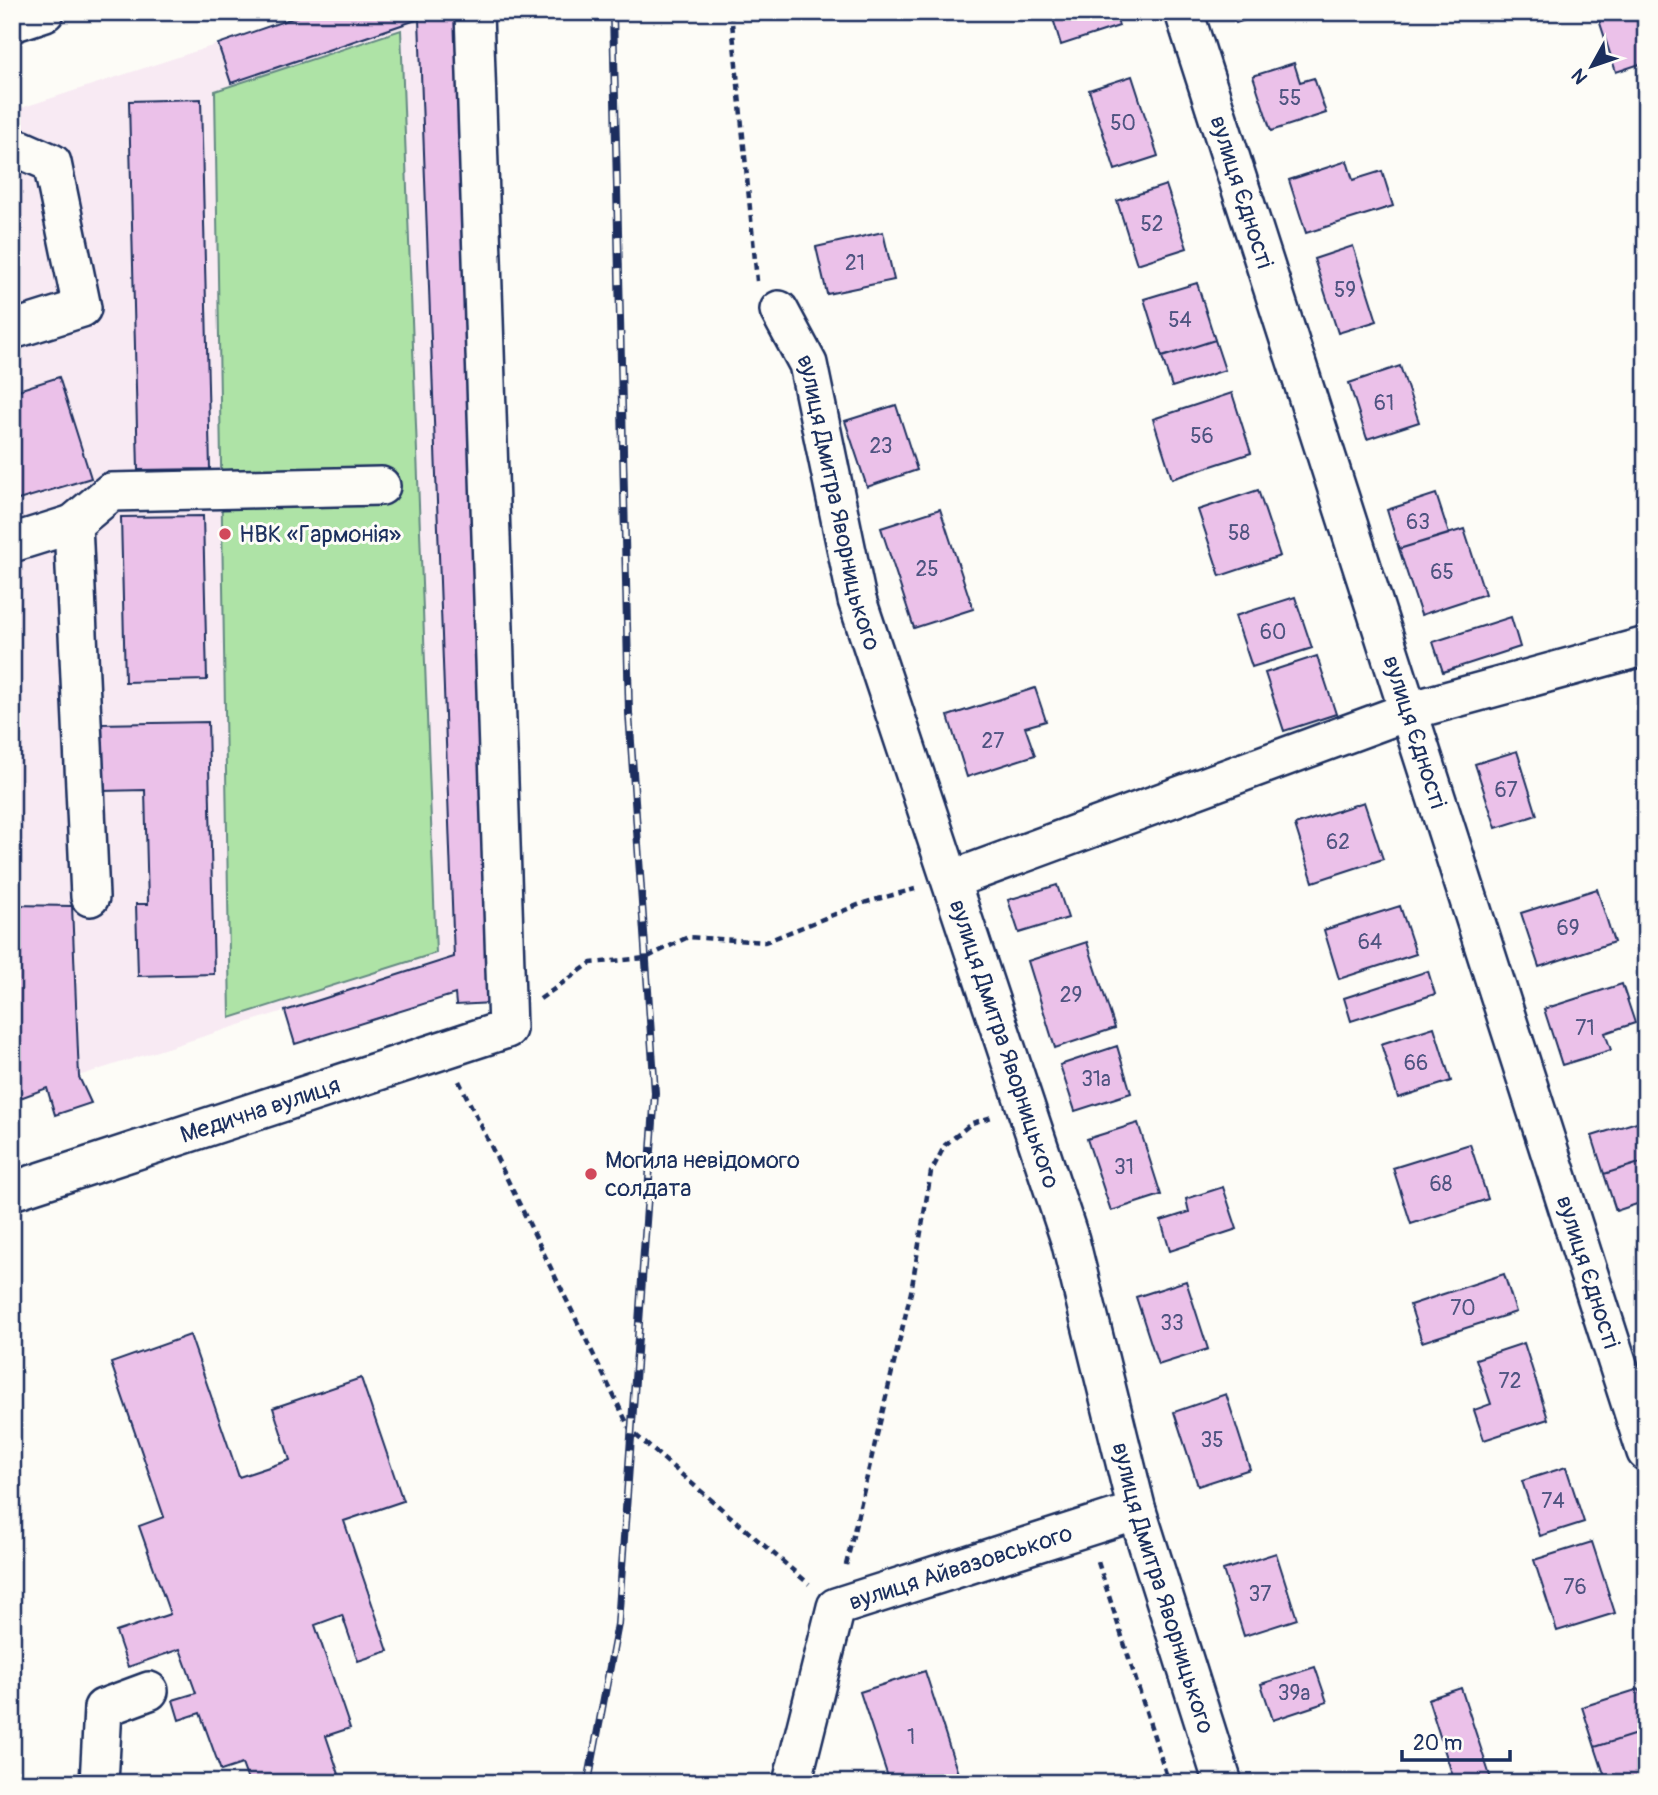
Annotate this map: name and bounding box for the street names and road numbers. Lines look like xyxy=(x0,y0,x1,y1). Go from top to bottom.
street label: вулиця Єдності xyxy=(1204,112,1280,272)
street label: вулиця Дмитра Яворницького xyxy=(791,349,887,654)
street label: вулиця Єдності xyxy=(1377,652,1453,812)
street label: вулиця Дмитра Яворницького xyxy=(943,896,1066,1192)
street label: Медична вулиця xyxy=(176,1070,344,1149)
street label: вулиця Єдності xyxy=(1550,1192,1626,1352)
street label: вулиця Дмитра Яворницького xyxy=(1106,1439,1221,1737)
street label: вулиця Айвазовського xyxy=(845,1518,1076,1617)

